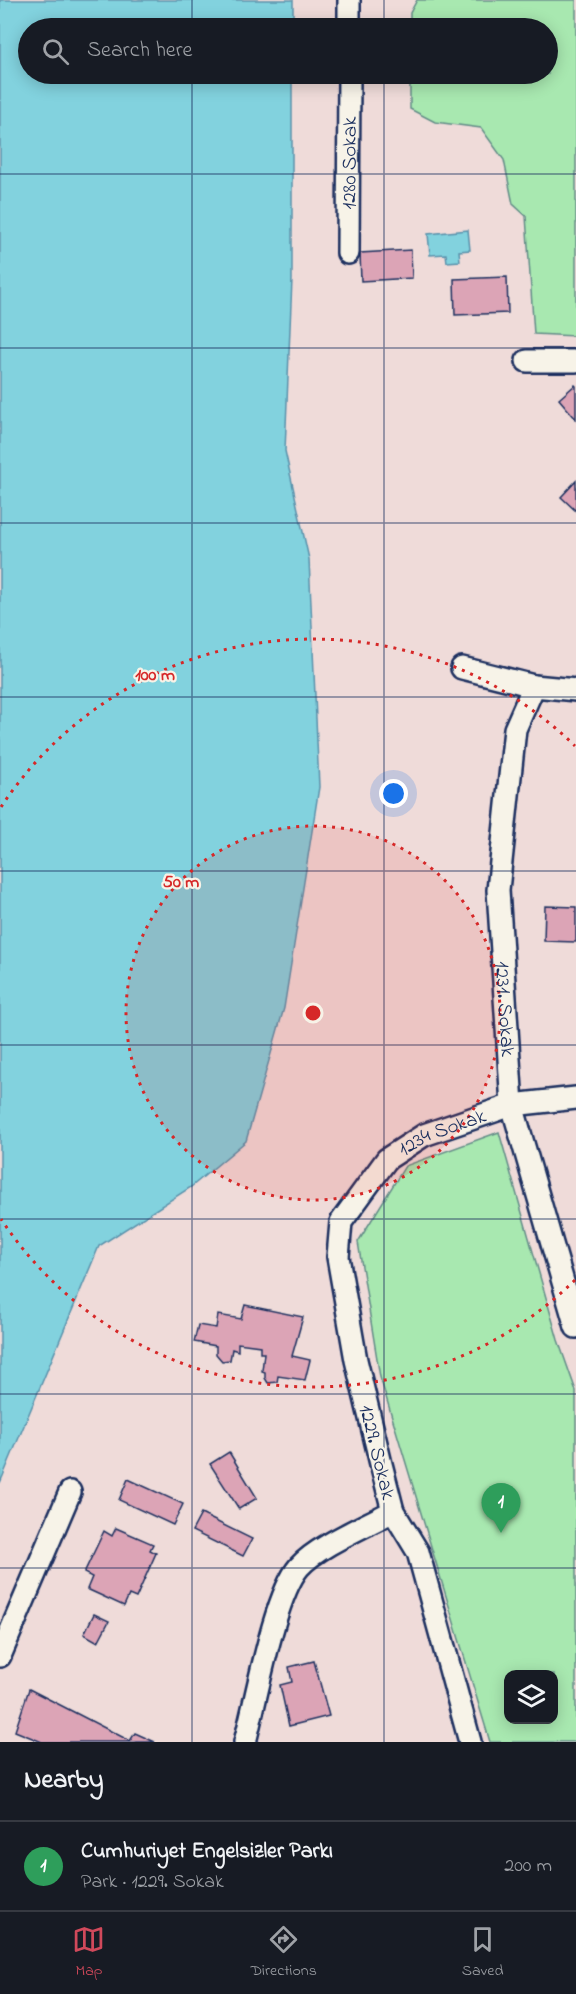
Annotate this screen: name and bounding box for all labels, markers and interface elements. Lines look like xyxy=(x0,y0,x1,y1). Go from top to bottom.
search box xyxy=(18,18,558,84)
icon: search xyxy=(39,35,72,68)
text: Search here xyxy=(87,35,192,67)
street label: 1280 Sokak xyxy=(335,116,366,210)
text: 100 m xyxy=(135,663,175,689)
your location xyxy=(379,779,408,808)
text: 50 m xyxy=(163,870,199,896)
street label: 1231. Sokak xyxy=(486,960,522,1058)
centre of rings xyxy=(303,1003,323,1023)
street label: 1234 Sokak xyxy=(393,1102,491,1165)
street label: 1229. Sokak xyxy=(350,1402,403,1504)
pin: 1 xyxy=(482,1484,520,1533)
map controls xyxy=(504,1670,558,1724)
button: layers xyxy=(504,1670,558,1724)
text: Nearby xyxy=(24,1762,103,1800)
text: Cumhuriyet Engelsizler Parkı xyxy=(81,1836,333,1868)
text: 1 xyxy=(40,1852,47,1881)
text: 200 m xyxy=(504,1852,552,1881)
text: Park · 1229. Sokak xyxy=(81,1868,224,1897)
tab: Map xyxy=(72,1923,105,1983)
tab: Directions xyxy=(250,1923,317,1983)
tab: Saved xyxy=(462,1923,504,1983)

